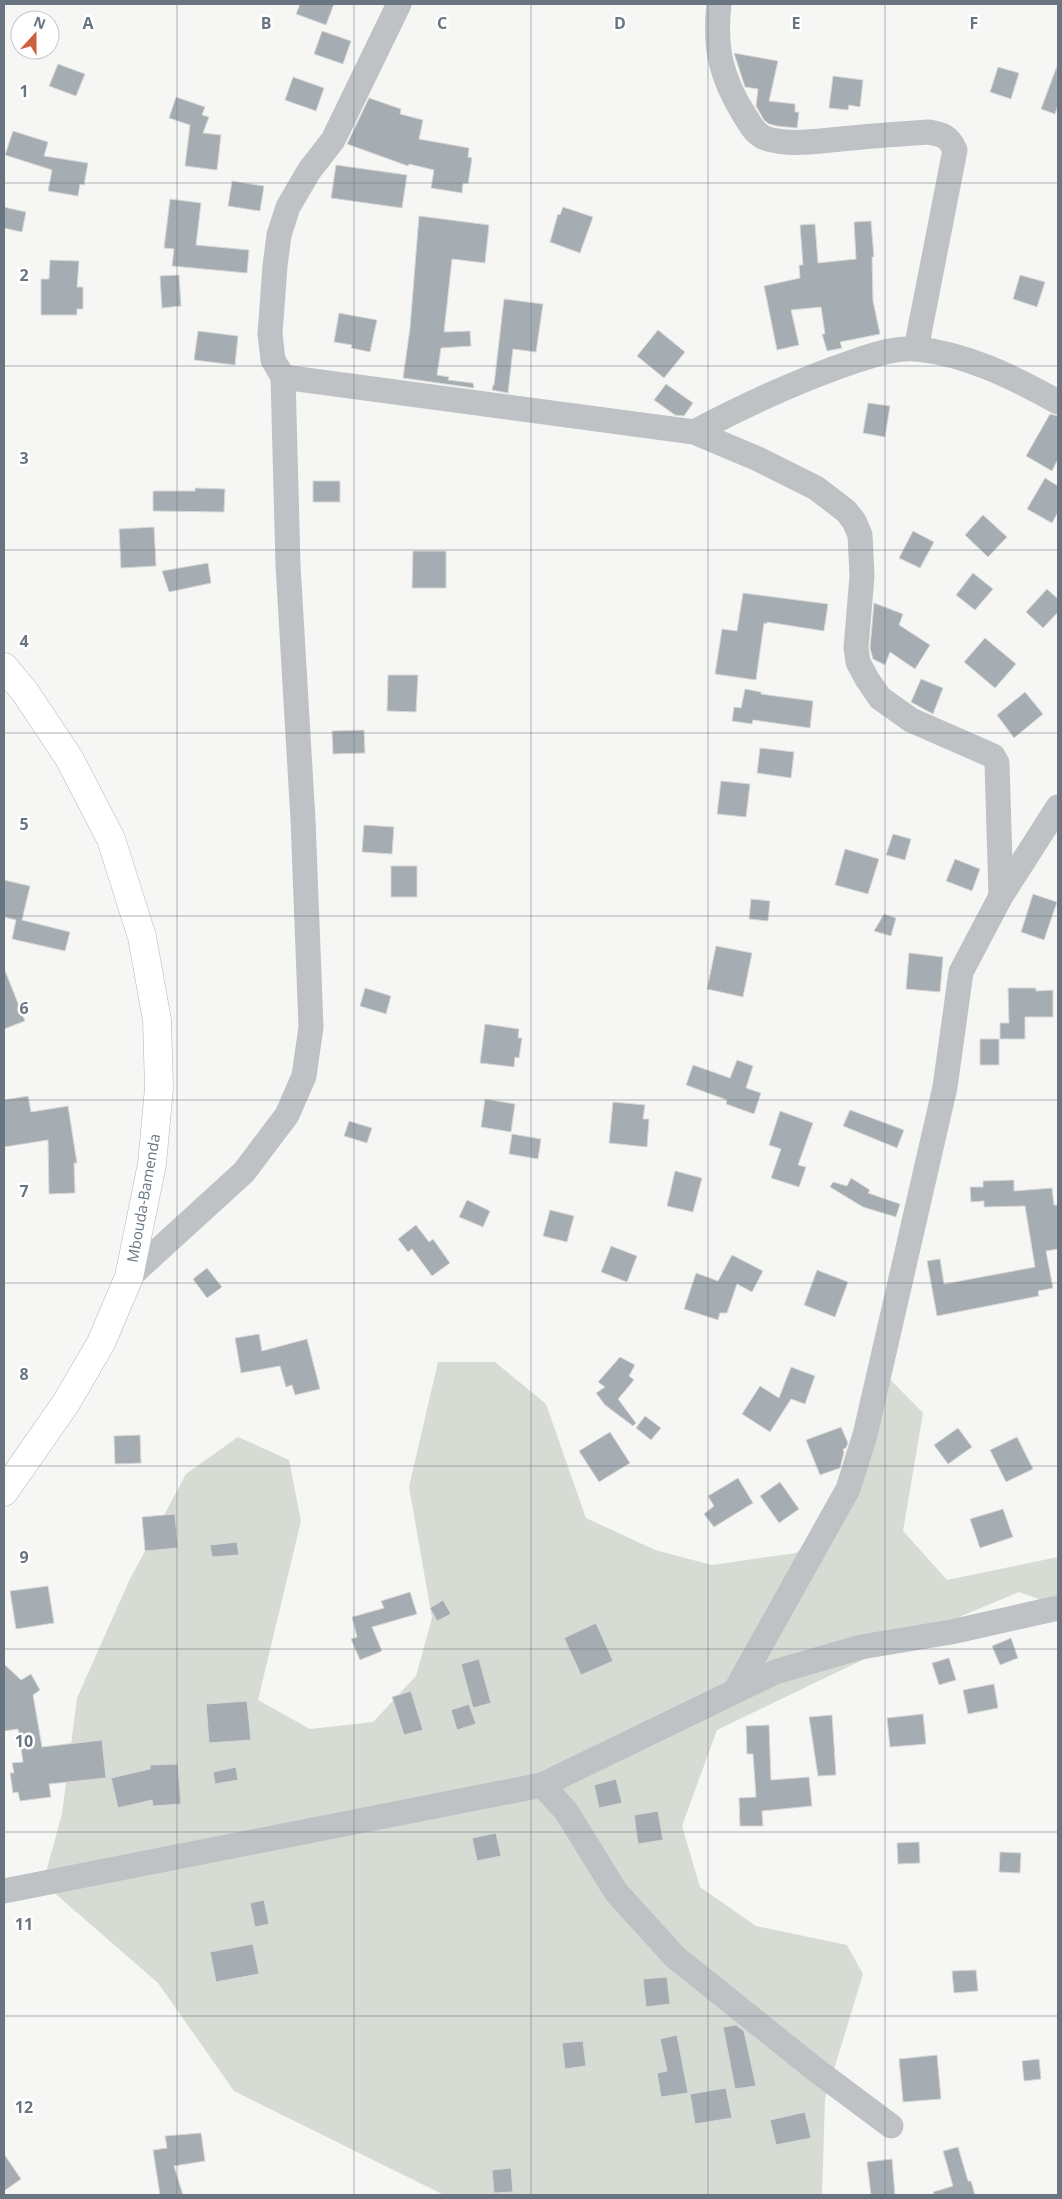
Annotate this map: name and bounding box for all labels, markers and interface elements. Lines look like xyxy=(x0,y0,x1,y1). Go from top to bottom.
north arrow xyxy=(10,10,60,60)
text: N xyxy=(31,11,49,33)
text: A xyxy=(82,12,94,34)
text: B xyxy=(261,12,271,34)
text: C xyxy=(437,12,447,34)
text: D xyxy=(614,12,626,34)
text: E xyxy=(792,12,801,34)
text: F xyxy=(970,12,978,34)
text: 1 xyxy=(19,80,29,102)
text: 2 xyxy=(19,264,29,286)
text: 3 xyxy=(19,447,29,469)
text: 4 xyxy=(19,630,29,652)
text: 5 xyxy=(19,813,29,835)
text: 6 xyxy=(19,997,29,1019)
street label: Mbouda-Bamenda xyxy=(122,1132,164,1264)
text: 7 xyxy=(19,1180,29,1202)
text: 8 xyxy=(19,1363,29,1385)
text: 9 xyxy=(19,1546,29,1568)
text: 10 xyxy=(15,1730,33,1752)
text: 11 xyxy=(15,1913,33,1935)
text: 12 xyxy=(15,2096,33,2118)

